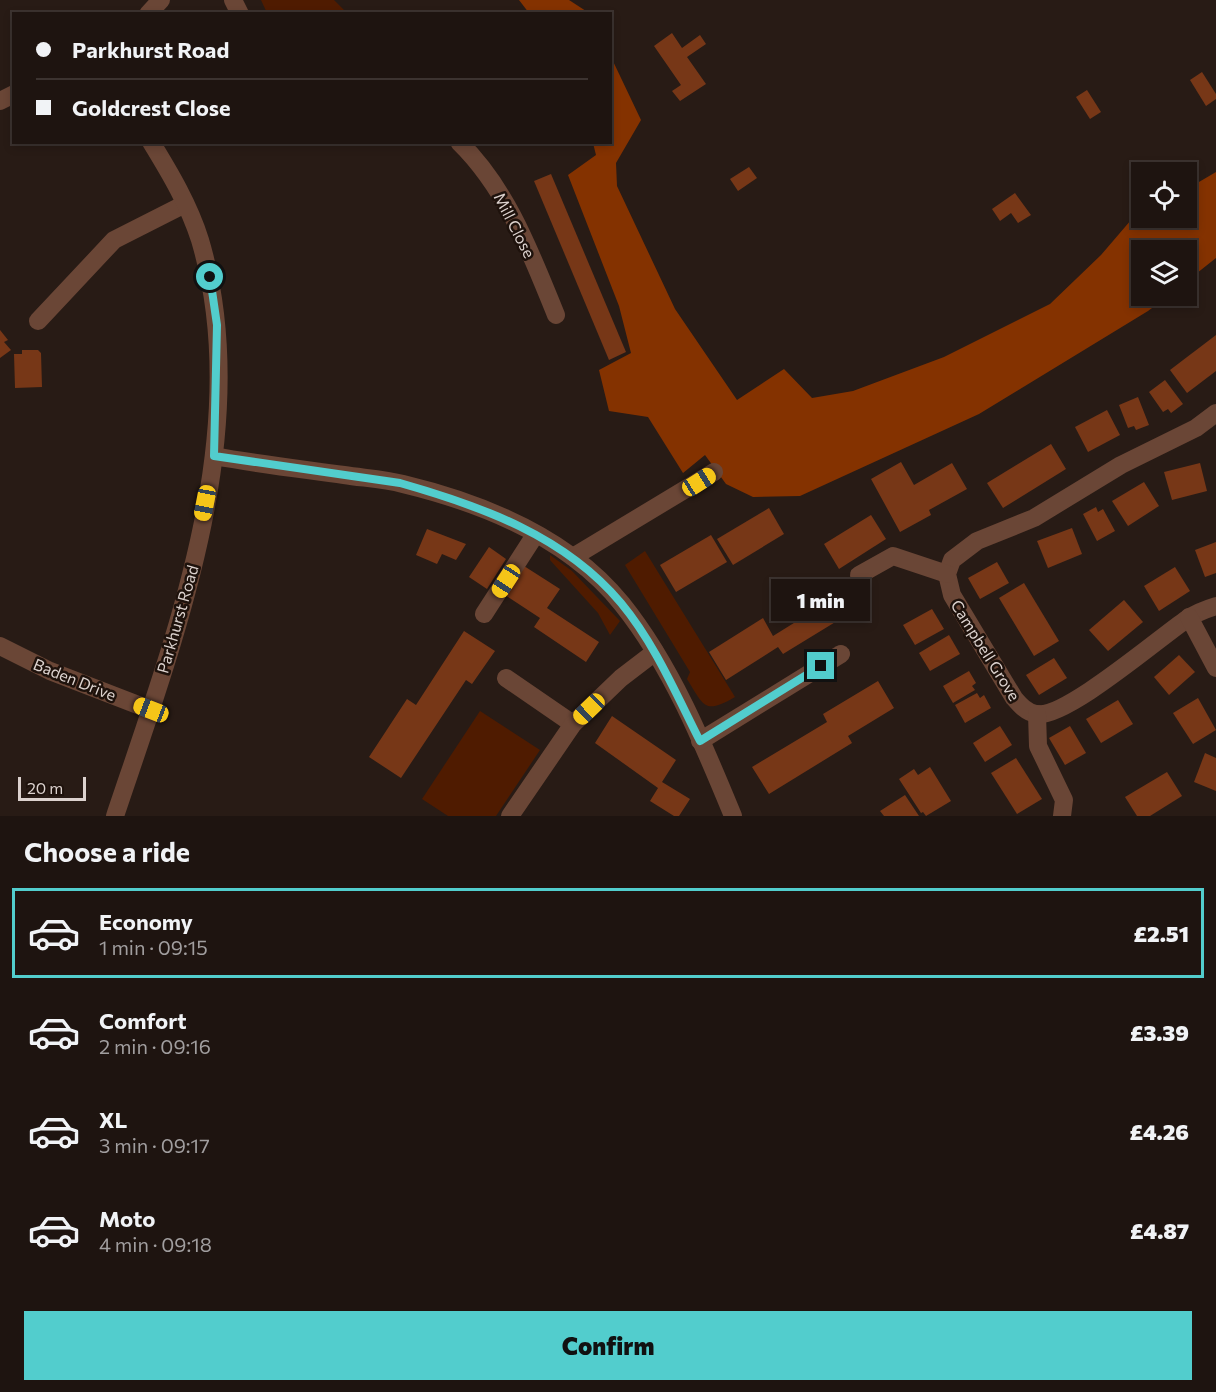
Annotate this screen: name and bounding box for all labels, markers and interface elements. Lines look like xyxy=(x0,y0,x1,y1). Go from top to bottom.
text: Parkhurst Road xyxy=(72,36,229,63)
text: Goldcrest Close xyxy=(72,94,230,121)
map controls xyxy=(1131,162,1197,306)
button: locate xyxy=(1131,162,1197,228)
street label: Mill Close xyxy=(490,189,540,261)
button: layers xyxy=(1131,240,1197,306)
route start xyxy=(196,263,223,290)
car xyxy=(679,465,719,499)
car xyxy=(193,484,217,522)
car xyxy=(489,561,523,601)
street label: Parkhurst Road xyxy=(152,563,202,675)
callout: 1 min xyxy=(772,579,870,621)
text: 1 min xyxy=(796,588,845,612)
street label: Campbell Grove xyxy=(947,596,1025,704)
route end xyxy=(807,652,834,679)
street label: Baden Drive xyxy=(31,654,119,704)
car xyxy=(570,690,608,728)
car xyxy=(131,695,171,725)
scale bar xyxy=(18,774,86,802)
text: 20 m xyxy=(27,778,63,797)
text: Choose a ride xyxy=(24,835,190,868)
icon: car xyxy=(27,906,81,960)
text: Economy xyxy=(99,908,193,935)
text: £2.51 xyxy=(1133,920,1189,947)
text: 1 min · 09:15 xyxy=(99,935,208,959)
icon: car xyxy=(27,1005,81,1059)
text: Comfort xyxy=(99,1007,187,1034)
text: £3.39 xyxy=(1130,1019,1189,1046)
text: 2 min · 09:16 xyxy=(99,1034,211,1058)
icon: car xyxy=(27,1104,81,1158)
text: XL xyxy=(99,1106,127,1133)
text: £4.26 xyxy=(1129,1118,1189,1145)
text: 3 min · 09:17 xyxy=(99,1133,210,1157)
icon: car xyxy=(27,1203,81,1257)
text: Moto xyxy=(99,1205,155,1232)
text: £4.87 xyxy=(1130,1217,1189,1244)
text: 4 min · 09:18 xyxy=(99,1232,212,1256)
button: Confirm xyxy=(24,1311,1192,1380)

